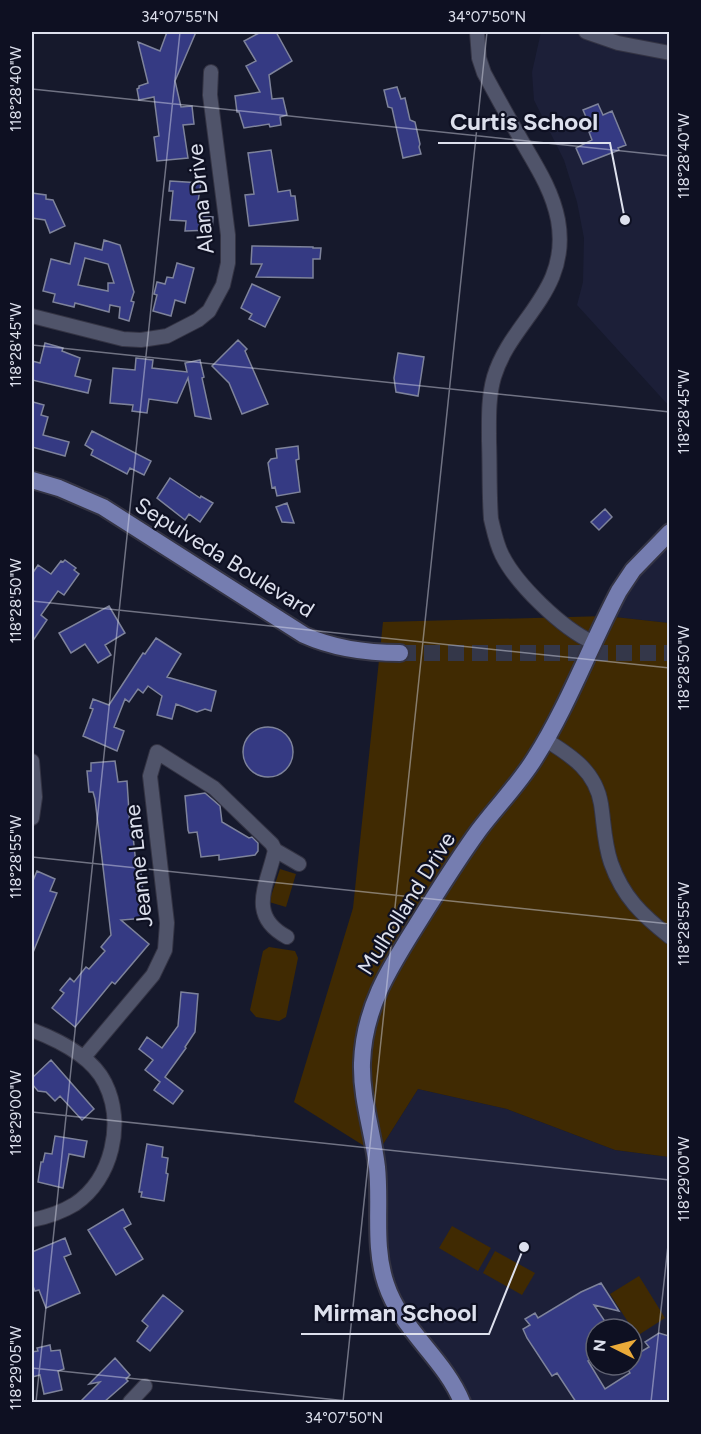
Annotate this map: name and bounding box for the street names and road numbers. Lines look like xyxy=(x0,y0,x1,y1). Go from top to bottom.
street label: Alana Drive xyxy=(181,142,220,255)
street label: Sepulveda Boulevard xyxy=(130,491,319,623)
street label: Jeanne Lane xyxy=(119,803,158,929)
street label: Mulholland Drive xyxy=(352,827,461,980)

